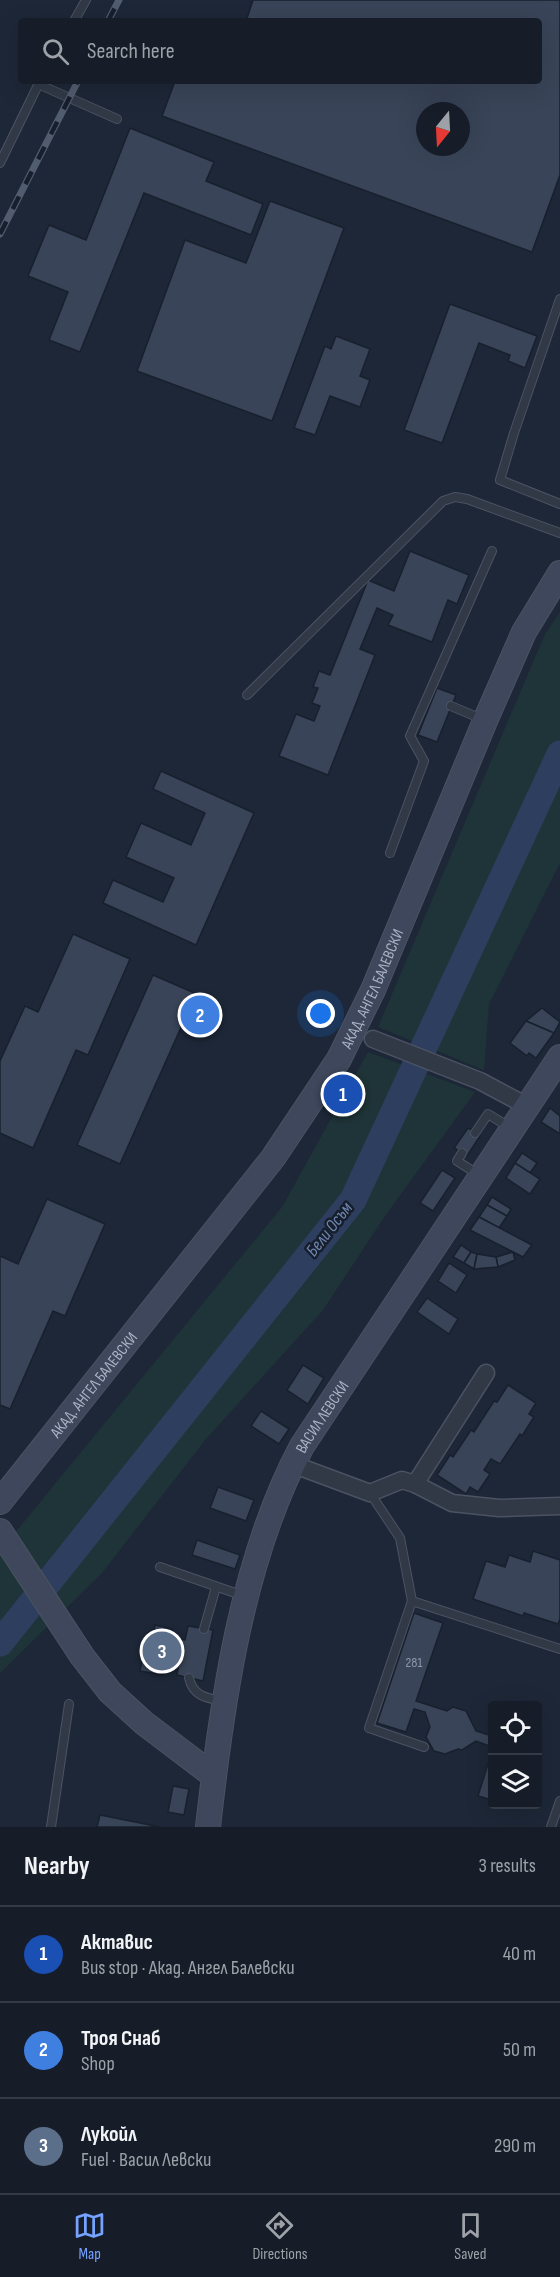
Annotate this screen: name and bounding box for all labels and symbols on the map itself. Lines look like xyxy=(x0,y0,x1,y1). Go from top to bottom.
north arrow xyxy=(416,102,470,156)
street label: АКАД. АНГЕЛ БАЛЕВСКИ xyxy=(337,926,408,1053)
pin: 2 xyxy=(180,992,220,1038)
your location xyxy=(306,999,335,1028)
pin: 1 xyxy=(324,1072,362,1116)
water label: Бели Осъм xyxy=(302,1198,357,1261)
street label: АКАД. АНГЕЛ БАЛЕВСКИ xyxy=(46,1329,142,1443)
street label: ВАСИЛ ЛЕВСКИ xyxy=(292,1378,353,1456)
pin: 3 xyxy=(142,1628,182,1674)
house number: 281 xyxy=(406,1654,422,1671)

